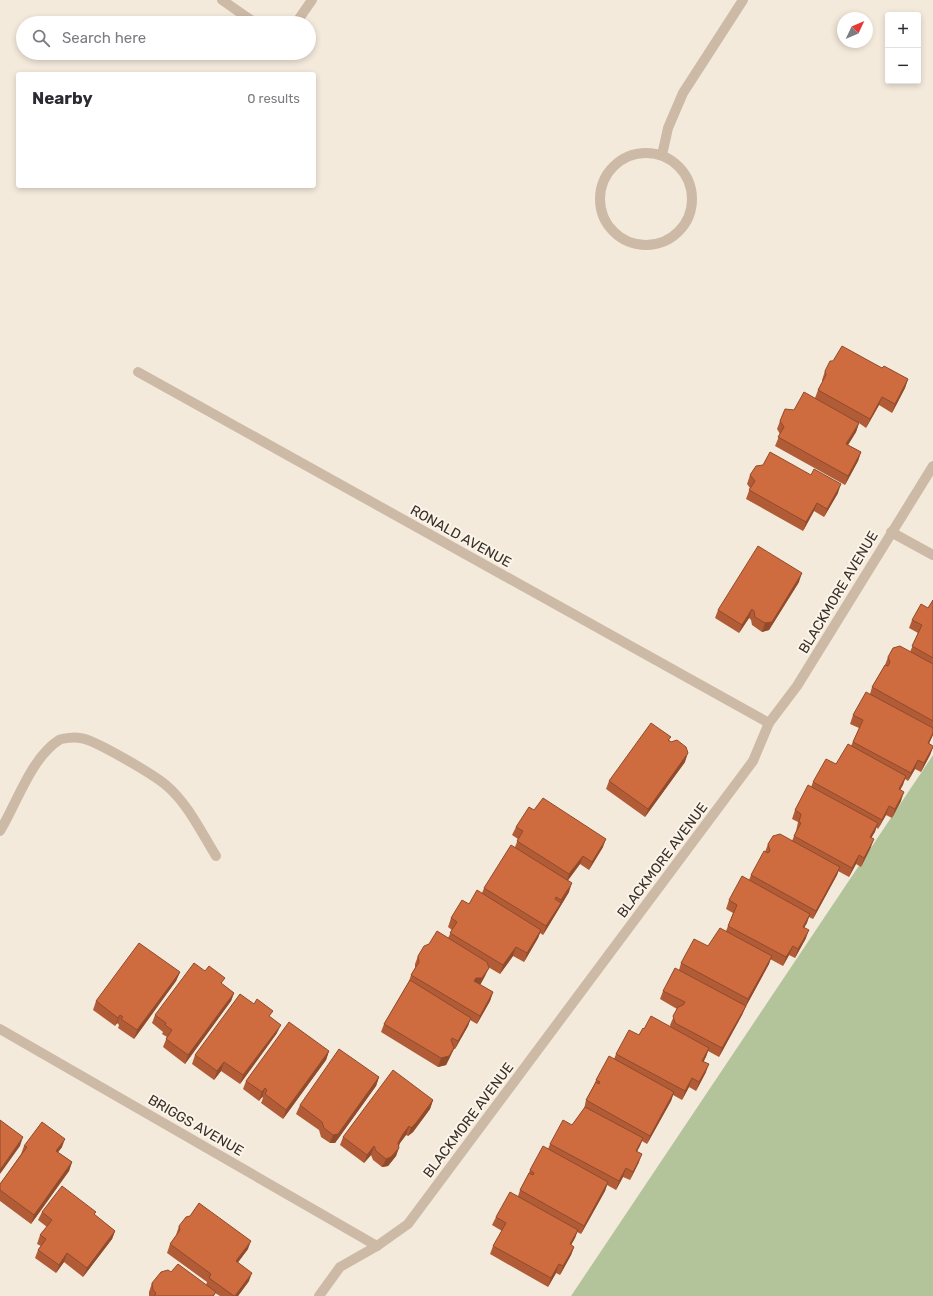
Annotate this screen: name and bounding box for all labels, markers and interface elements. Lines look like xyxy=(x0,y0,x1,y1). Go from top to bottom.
north arrow xyxy=(837,12,873,48)
map controls xyxy=(885,12,921,84)
button: + xyxy=(885,12,921,48)
search box xyxy=(16,16,316,60)
icon: search xyxy=(30,27,52,49)
text: Search here xyxy=(62,29,146,47)
button: − xyxy=(885,48,921,84)
text: Nearby xyxy=(32,88,93,108)
text: 0 results xyxy=(247,91,300,106)
street label: RONALD AVENUE xyxy=(407,502,514,571)
street label: BLACKMORE AVENUE xyxy=(795,528,882,657)
street label: BLACKMORE AVENUE xyxy=(614,799,711,921)
street label: BLACKMORE AVENUE xyxy=(420,1059,517,1181)
street label: BRIGGS AVENUE xyxy=(145,1091,247,1160)

